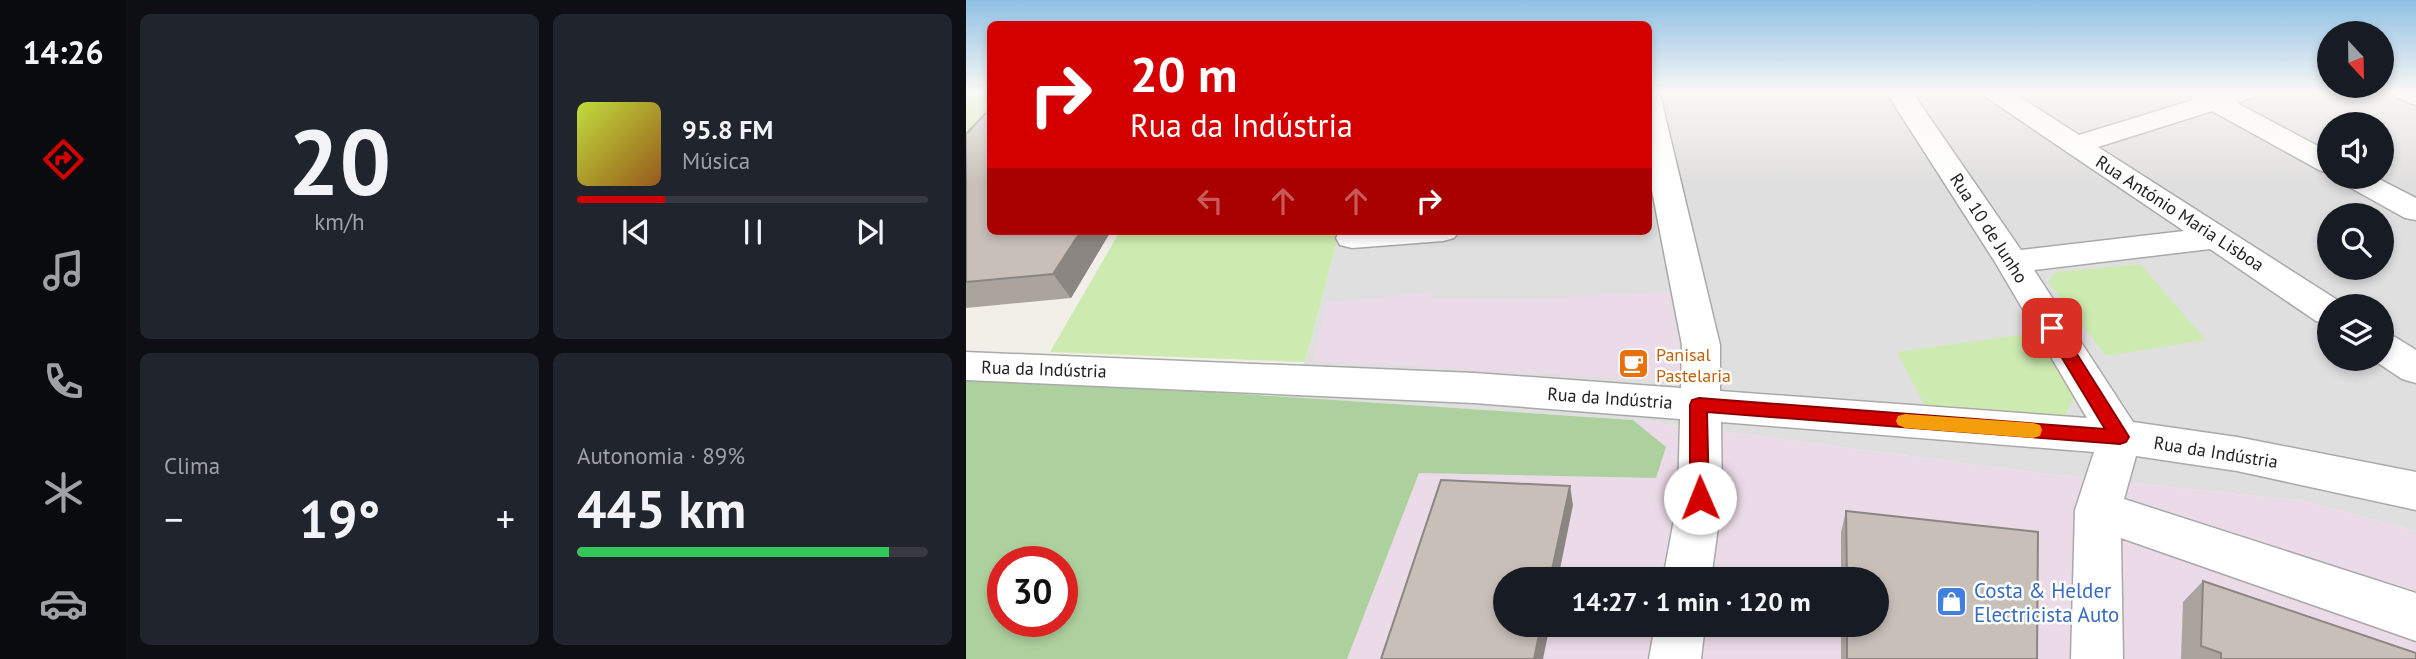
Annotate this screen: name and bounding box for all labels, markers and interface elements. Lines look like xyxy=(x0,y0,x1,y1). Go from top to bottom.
north arrow xyxy=(2317,21,2394,98)
map controls xyxy=(2317,21,2394,371)
text: 14:26 xyxy=(22,31,104,73)
text: 20 m xyxy=(1130,42,1237,106)
icon: right xyxy=(1015,49,1106,140)
text: 20 xyxy=(288,102,391,220)
text: Rua da Indústria xyxy=(1130,104,1353,146)
button: sound xyxy=(2317,112,2394,189)
text: 95.8 FM xyxy=(682,113,773,146)
icon: directions xyxy=(39,135,88,184)
text: Música xyxy=(682,146,750,175)
street label: Rua António Maria Lisboa xyxy=(2091,150,2269,276)
street label: Rua 10 de Junho xyxy=(1945,169,2033,287)
icon: left xyxy=(1191,182,1229,220)
icon: ahead xyxy=(1264,182,1302,220)
icon: ahead xyxy=(1337,182,1375,220)
icon: right xyxy=(1410,182,1448,220)
button: search xyxy=(2317,203,2394,280)
text: km/h xyxy=(314,207,365,236)
icon: previous xyxy=(617,213,655,251)
icon: pause xyxy=(734,213,772,251)
icon: next xyxy=(851,213,889,251)
icon: music xyxy=(39,246,88,295)
button: layers xyxy=(2317,294,2394,371)
pin xyxy=(2022,298,2082,358)
icon: arrive xyxy=(2033,309,2071,347)
place label: Panisal Pastelaria xyxy=(1656,343,1731,387)
cafe icon: Panisal Pastelaria xyxy=(1616,347,1650,381)
street label: Rua da Indústria xyxy=(981,355,1107,383)
icon: phone xyxy=(39,357,88,406)
street label: Rua da Indústria xyxy=(1547,382,1673,414)
street label: Rua da Indústria xyxy=(2152,431,2280,473)
text: Autonomia · 89% xyxy=(577,441,745,470)
text: Clima xyxy=(164,451,220,480)
position arrow xyxy=(1663,461,1737,535)
icon: climate xyxy=(39,468,88,517)
text: 445 km xyxy=(577,475,746,542)
text: 19° xyxy=(299,485,380,552)
text: − xyxy=(164,494,183,543)
text: + xyxy=(496,494,515,543)
speed limit sign: 30 xyxy=(987,546,1078,637)
place label: Costa & Helder Electricista Auto xyxy=(1974,577,2119,628)
icon: car xyxy=(39,579,88,628)
text: 14:27 · 1 min · 120 m xyxy=(1571,585,1811,618)
shop icon: Costa & Helder Electricista Auto xyxy=(1934,585,1968,619)

